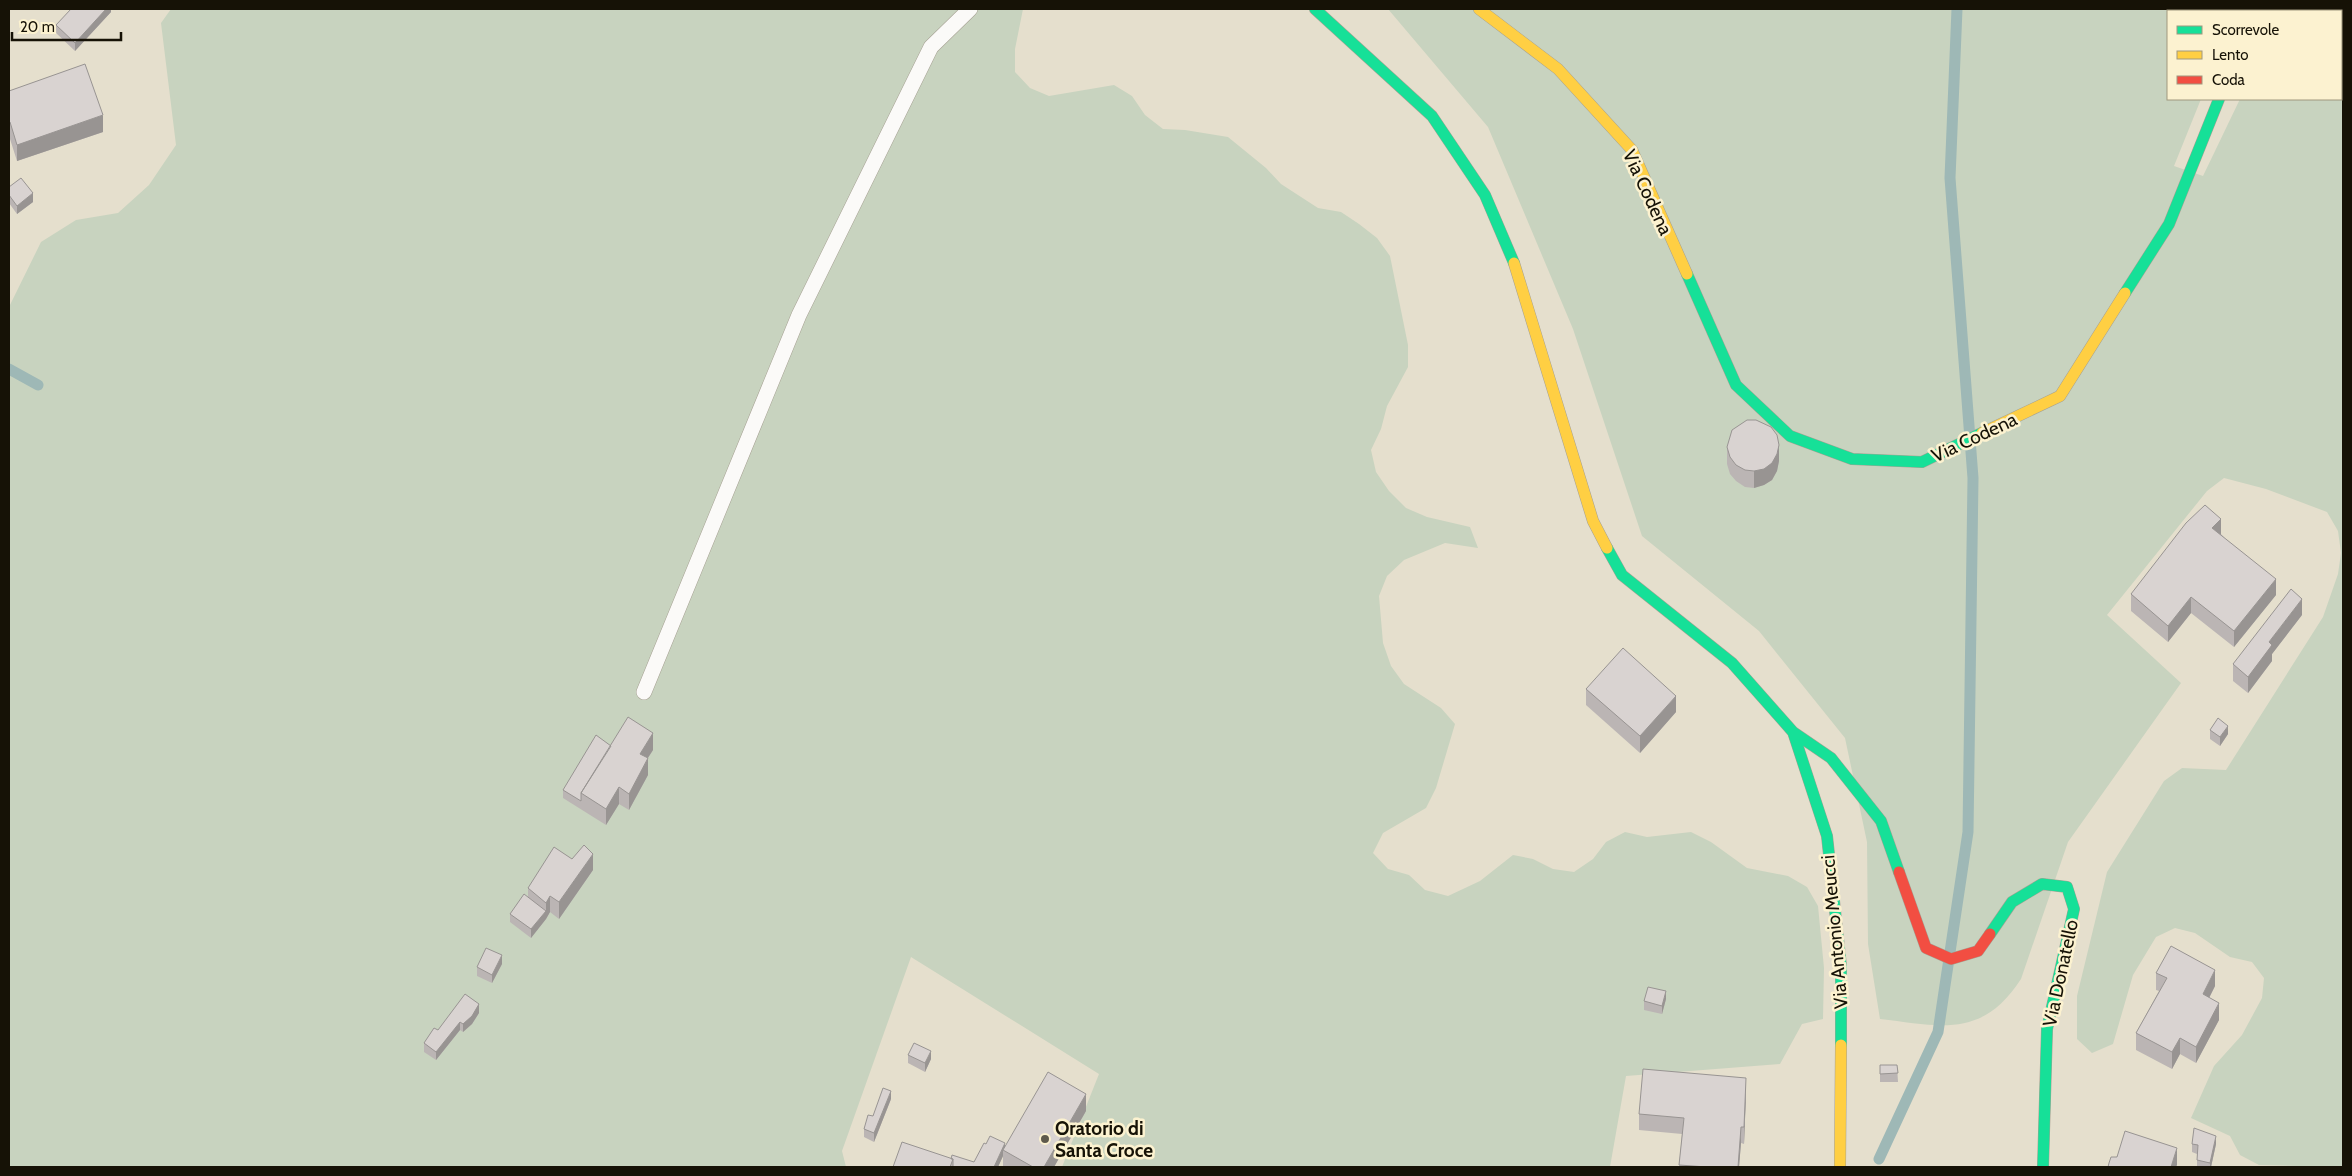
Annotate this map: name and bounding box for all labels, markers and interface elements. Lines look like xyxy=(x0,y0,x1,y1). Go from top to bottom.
scale bar xyxy=(12,10,121,42)
legend xyxy=(2167,10,2342,100)
text: 20 m xyxy=(20,18,55,36)
text: Scorrevole xyxy=(2212,21,2280,39)
text: Lento xyxy=(2212,46,2249,64)
text: Coda xyxy=(2212,71,2246,89)
street label: Via Codena xyxy=(1618,146,1677,239)
street label: Via Codena xyxy=(1928,408,2021,467)
street label: Via Antonio Meucci xyxy=(1816,854,1853,1010)
street label: Via Donatello xyxy=(2038,917,2083,1029)
place label: Oratorio di Santa Croce xyxy=(1055,1117,1153,1162)
marker: Oratorio di Santa Croce xyxy=(1039,1133,1051,1145)

